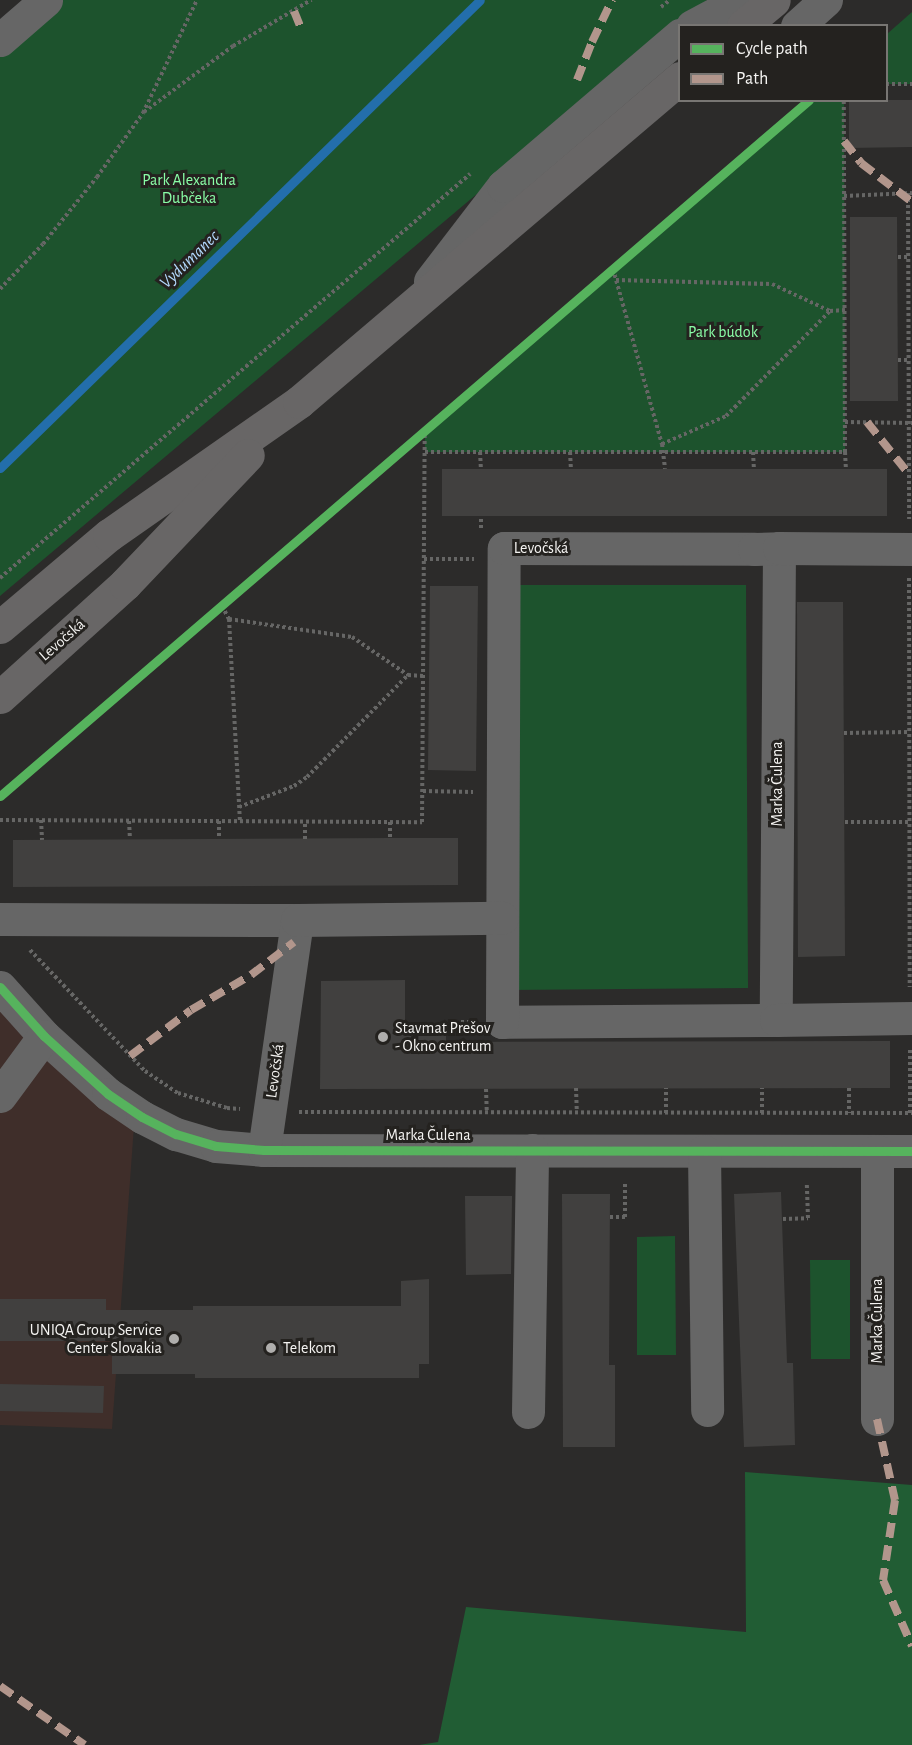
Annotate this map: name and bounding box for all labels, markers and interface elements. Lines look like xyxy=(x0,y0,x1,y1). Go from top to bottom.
legend xyxy=(678,24,888,102)
text: Cycle path xyxy=(736,40,808,58)
text: Path xyxy=(736,70,768,88)
park label: Park Alexandra Dubčeka xyxy=(142,170,236,208)
water label: Vydumanec xyxy=(156,226,224,294)
park label: Park búdok xyxy=(688,322,758,342)
street label: Levočská xyxy=(514,538,568,558)
street label: Levočská xyxy=(35,615,89,665)
street label: Marka Čulena xyxy=(767,741,787,827)
place label: Stavmat Prešov - Okno centrum xyxy=(395,1018,492,1056)
marker: Stavmat Prešov - Okno centrum xyxy=(376,1030,390,1044)
street label: Levočská xyxy=(262,1043,288,1099)
street label: Marka Čulena xyxy=(385,1125,471,1145)
street label: Marka Čulena xyxy=(867,1278,887,1364)
place label: UNIQA Group Service Center Slovakia xyxy=(30,1320,162,1358)
marker: UNIQA Group Service Center Slovakia xyxy=(167,1332,181,1346)
place label: Telekom xyxy=(283,1338,336,1358)
marker: Telekom xyxy=(264,1341,278,1355)

